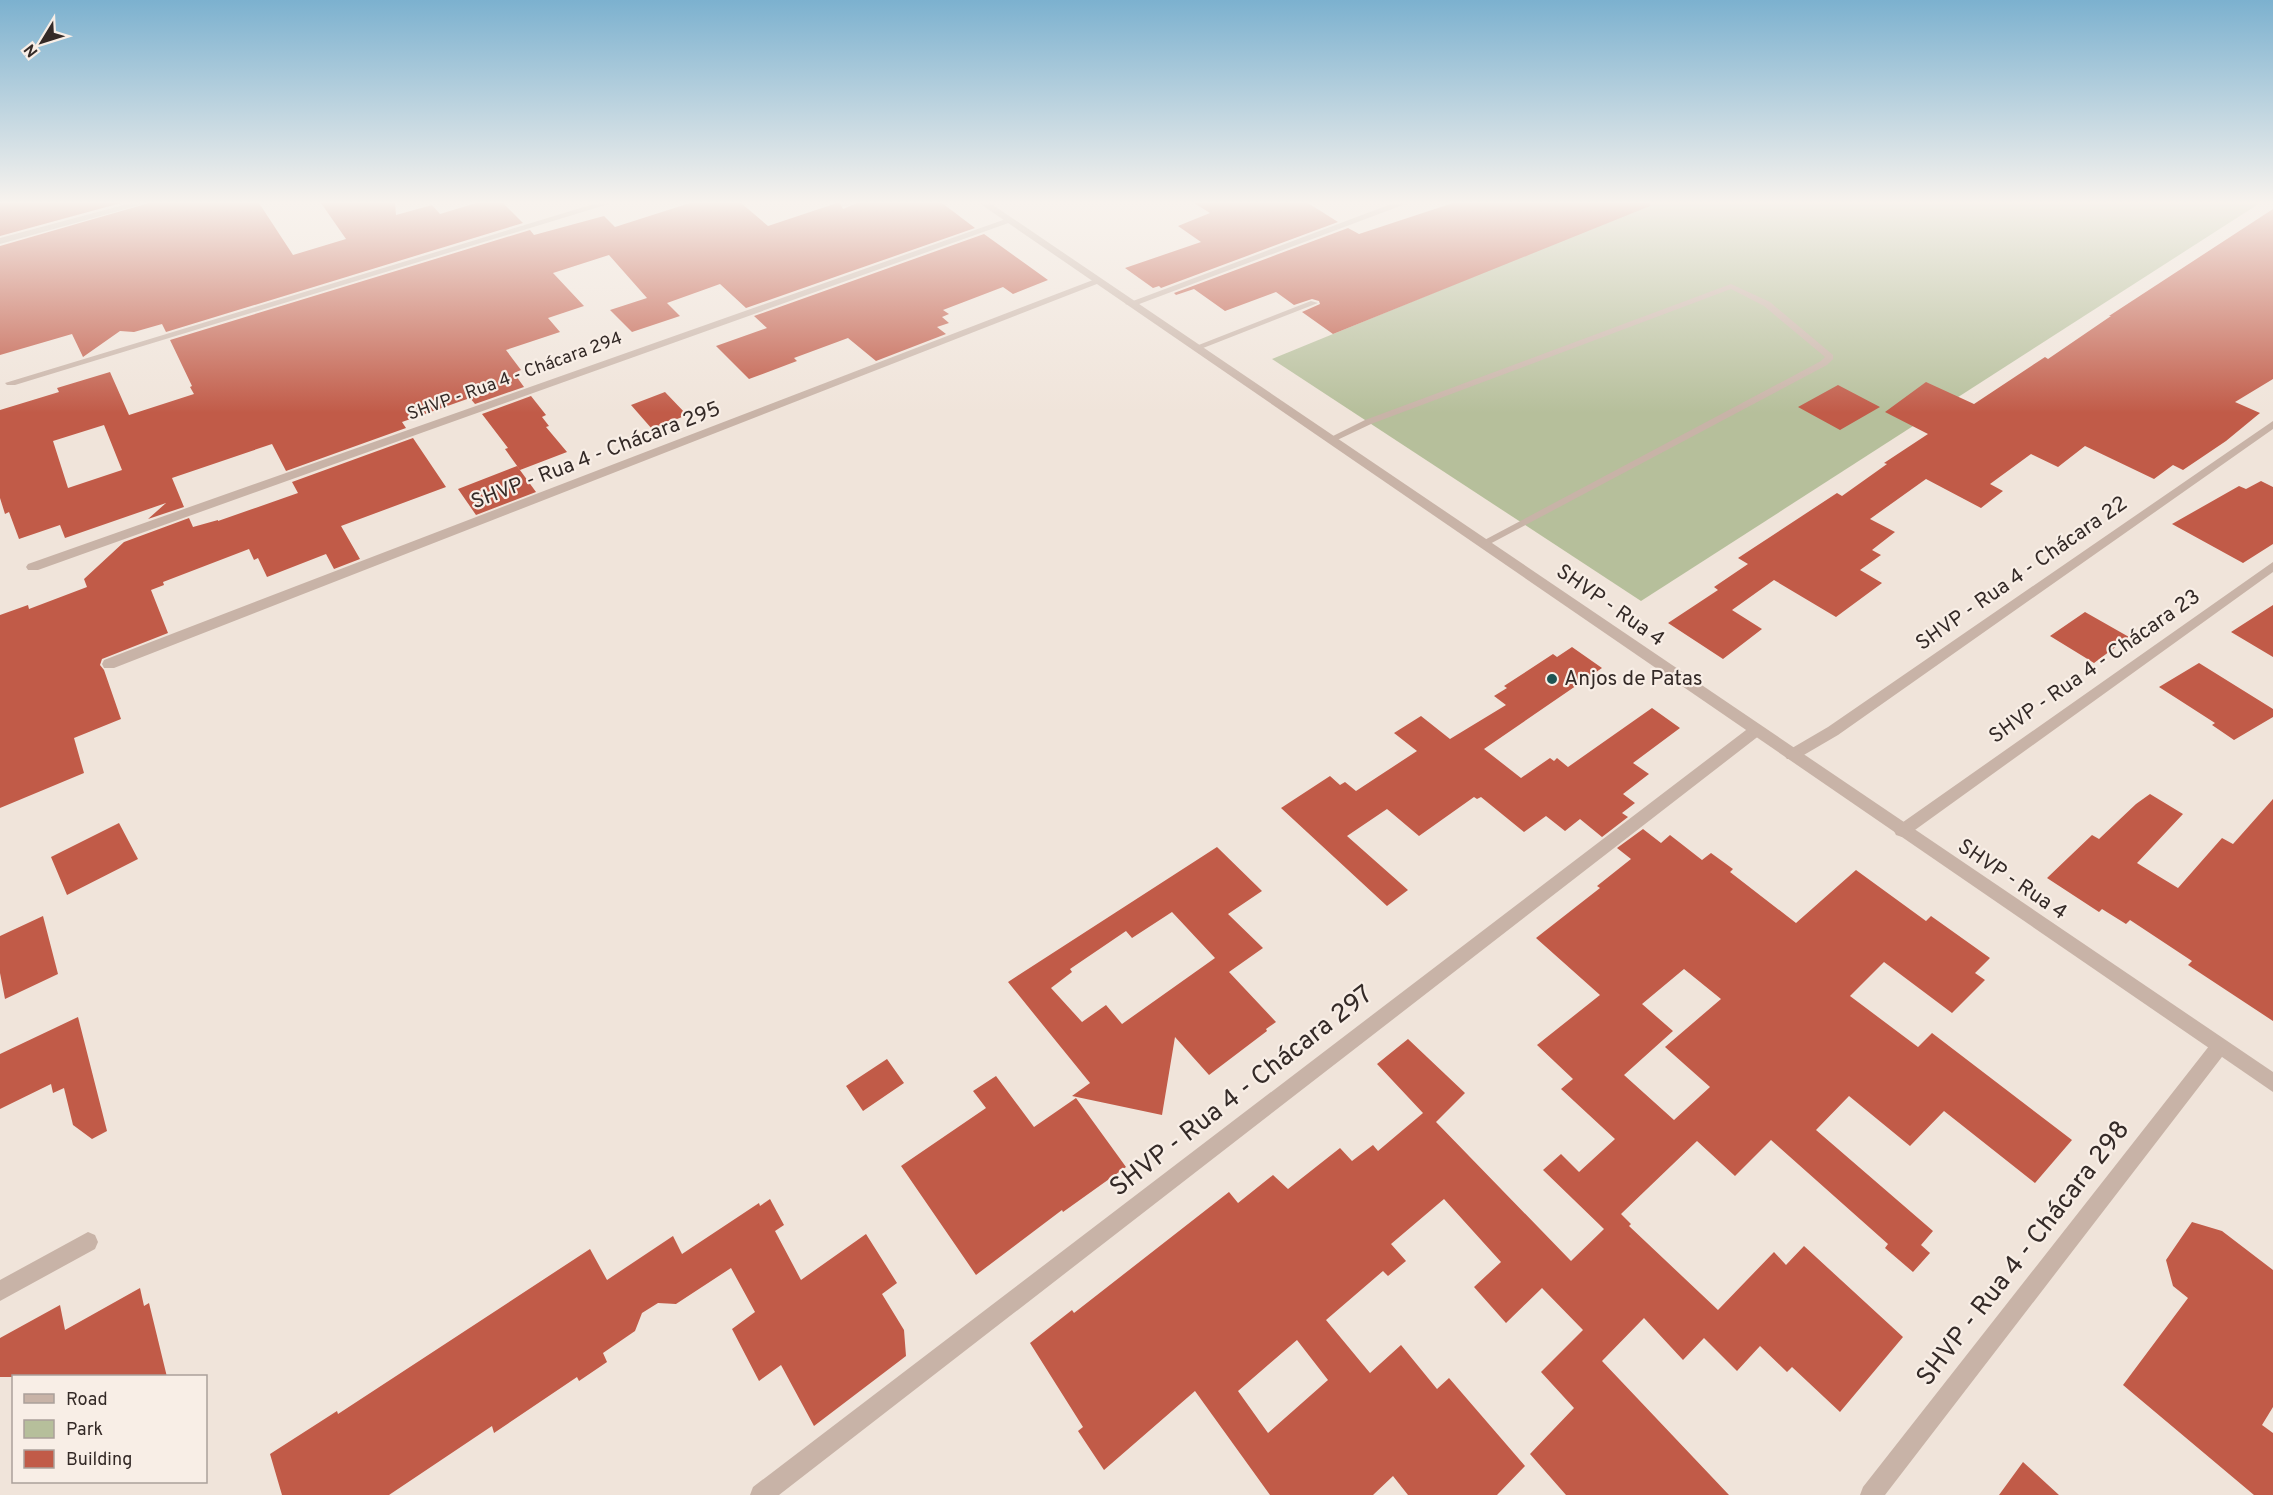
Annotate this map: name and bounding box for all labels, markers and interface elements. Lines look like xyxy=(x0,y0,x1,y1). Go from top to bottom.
north arrow xyxy=(12,12,72,72)
text: N xyxy=(20,39,43,61)
street label: SHVP - Rua 4 - Chácara 294 xyxy=(404,327,626,427)
street label: SHVP - Rua 4 - Chácara 295 xyxy=(467,396,725,516)
street label: SHVP - Rua 4 - Chácara 22 xyxy=(1911,491,2133,657)
street label: SHVP - Rua 4 xyxy=(1550,559,1670,653)
street label: SHVP - Rua 4 - Chácara 23 xyxy=(1984,584,2206,750)
place label: Anjos de Patas xyxy=(1564,666,1703,693)
marker: Anjos de Patas xyxy=(1545,672,1559,686)
street label: SHVP - Rua 4 xyxy=(1952,833,2072,927)
street label: SHVP - Rua 4 - Chácara 297 xyxy=(1104,979,1380,1205)
street label: SHVP - Rua 4 - Chácara 298 xyxy=(1910,1115,2138,1393)
legend xyxy=(12,1375,207,1483)
text: Road xyxy=(66,1389,108,1412)
text: Park xyxy=(66,1419,103,1442)
text: Building xyxy=(66,1449,132,1472)

